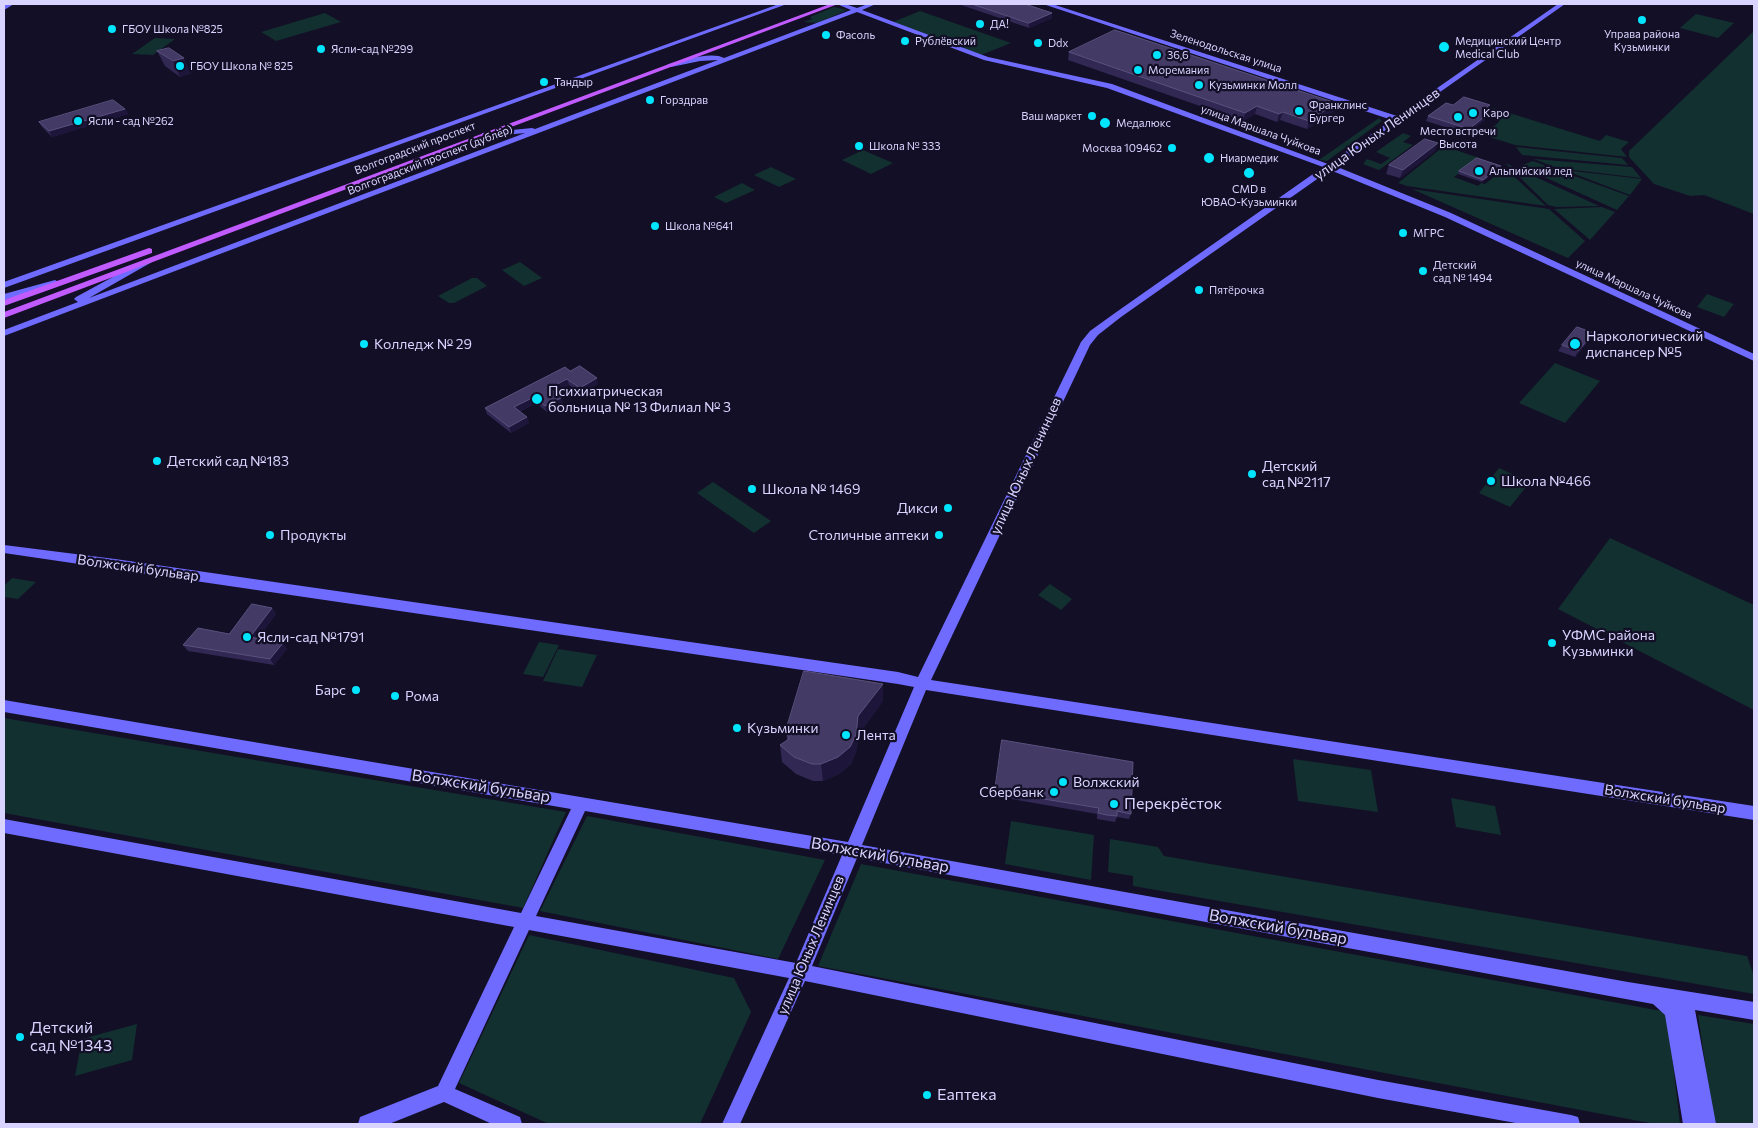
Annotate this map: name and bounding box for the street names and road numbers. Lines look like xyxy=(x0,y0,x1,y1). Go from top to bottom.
street label: Зеленодольская улица xyxy=(1168,27,1284,75)
street label: улица Юных Ленинцев xyxy=(1311,84,1443,184)
street label: улица Маршала Чуйкова xyxy=(1199,102,1323,158)
street label: Волгоградский проспект xyxy=(353,119,477,177)
street label: Волгоградский проспект (дублёр) xyxy=(345,122,515,198)
street label: улица Маршала Чуйкова xyxy=(1574,256,1694,322)
street label: улица Юных Ленинцев xyxy=(987,395,1065,537)
street label: Волжский бульвар xyxy=(76,551,200,585)
street label: Волжский бульвар xyxy=(410,766,552,806)
street label: Волжский бульвар xyxy=(1603,781,1727,817)
street label: Волжский бульвар xyxy=(809,833,951,877)
street label: улица Юных Ленинцев xyxy=(774,873,848,1017)
street label: Волжский бульвар xyxy=(1207,905,1349,949)

